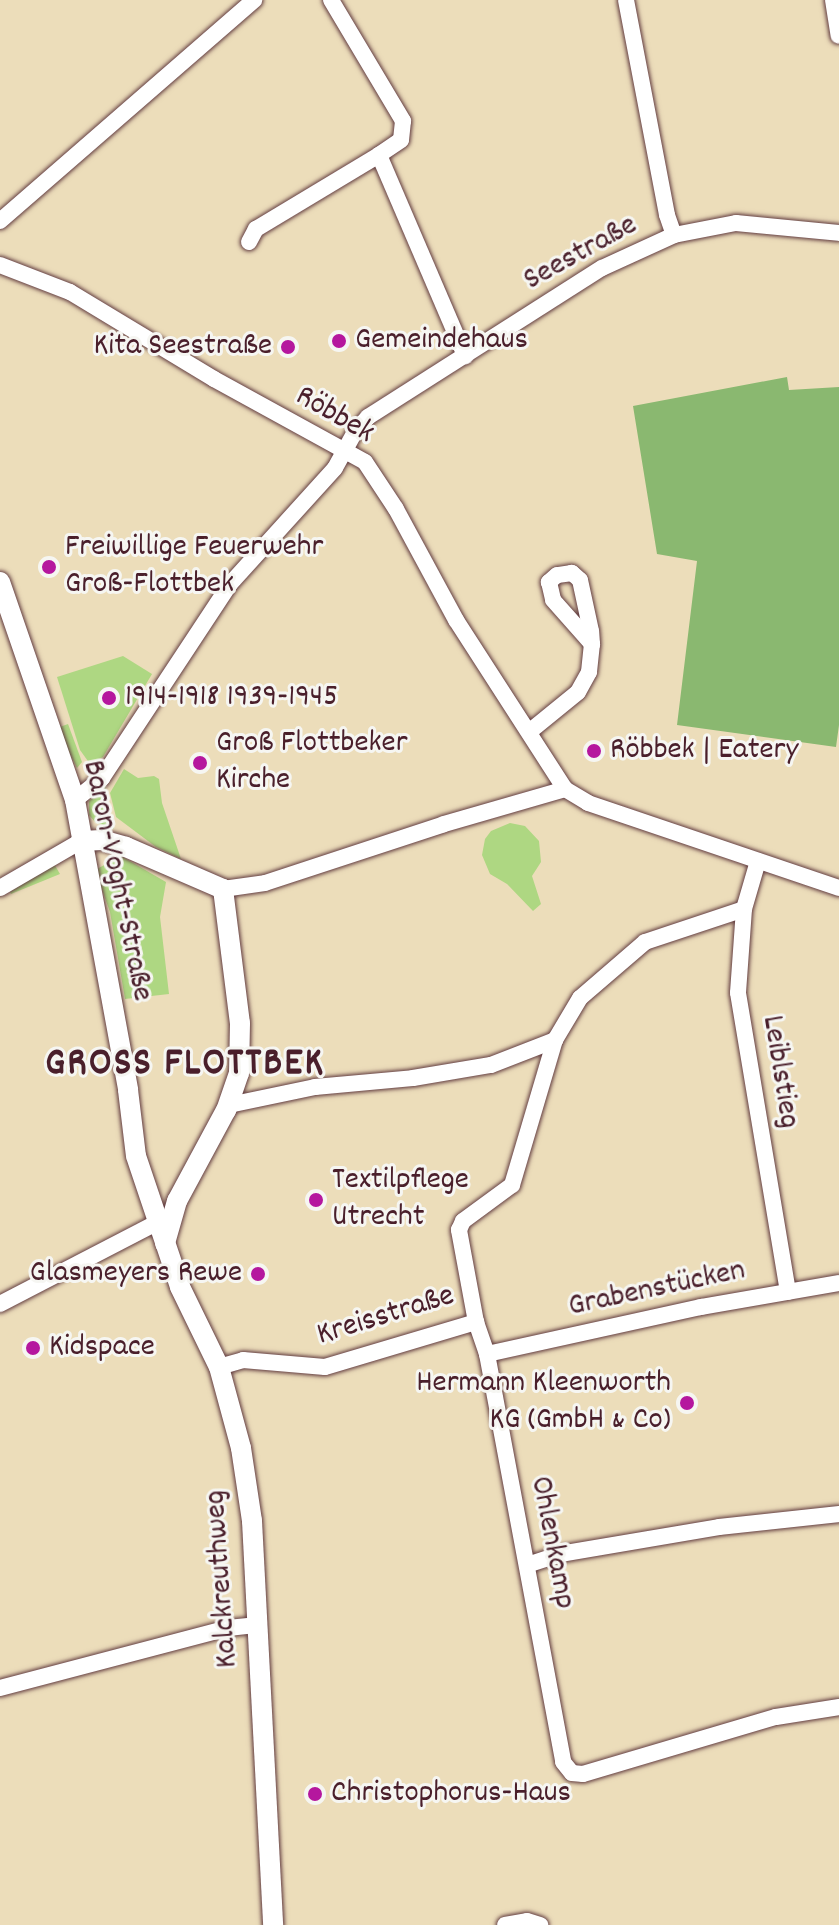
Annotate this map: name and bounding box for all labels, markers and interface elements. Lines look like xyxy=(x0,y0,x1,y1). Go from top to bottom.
street label: Seestraße xyxy=(518,207,644,301)
place label: Gemeindehaus xyxy=(355,322,528,360)
place label: Kita Seestraße xyxy=(94,328,272,366)
marker: Gemeindehaus xyxy=(330,332,348,350)
marker: Kita Seestraße xyxy=(279,338,297,356)
street label: Röbbek xyxy=(288,378,380,454)
place label: Freiwillige Feuerwehr Groß-Flottbek xyxy=(65,530,323,605)
marker: Freiwillige Feuerwehr Groß-Flottbek xyxy=(40,558,58,576)
place label: 1914-1918 1939-1945 xyxy=(125,679,338,717)
marker: 1914-1918 1939-1945 xyxy=(100,689,118,707)
place label: Groß Flottbeker Kirche xyxy=(216,726,408,801)
place label: Röbbek | Eatery xyxy=(610,732,798,770)
marker: Röbbek | Eatery xyxy=(585,742,603,760)
marker: Groß Flottbeker Kirche xyxy=(191,754,209,772)
street label: Baron-Voght-Straße xyxy=(72,757,160,1005)
street label: Leiblstieg xyxy=(751,1013,807,1131)
district label: GROSS FLOTTBEK xyxy=(45,1042,325,1090)
place label: Textilpflege Utrecht xyxy=(332,1163,469,1238)
marker: Textilpflege Utrecht xyxy=(307,1191,325,1209)
street label: Grabenstücken xyxy=(565,1253,749,1327)
place label: Glasmeyers Rewe xyxy=(30,1255,242,1293)
marker: Glasmeyers Rewe xyxy=(249,1265,267,1283)
street label: Kreisstraße xyxy=(313,1278,459,1356)
place label: Kidspace xyxy=(49,1329,155,1367)
marker: Kidspace xyxy=(24,1339,42,1357)
place label: Hermann Kleenworth KG (GmbH & Co) xyxy=(416,1366,671,1441)
marker: Hermann Kleenworth KG (GmbH & Co) xyxy=(678,1394,696,1412)
street label: Ohlenkamp xyxy=(519,1473,583,1613)
street label: Kalckreuthweg xyxy=(198,1489,248,1669)
place label: Christophorus-Haus xyxy=(331,1775,571,1813)
marker: Christophorus-Haus xyxy=(306,1785,324,1803)

